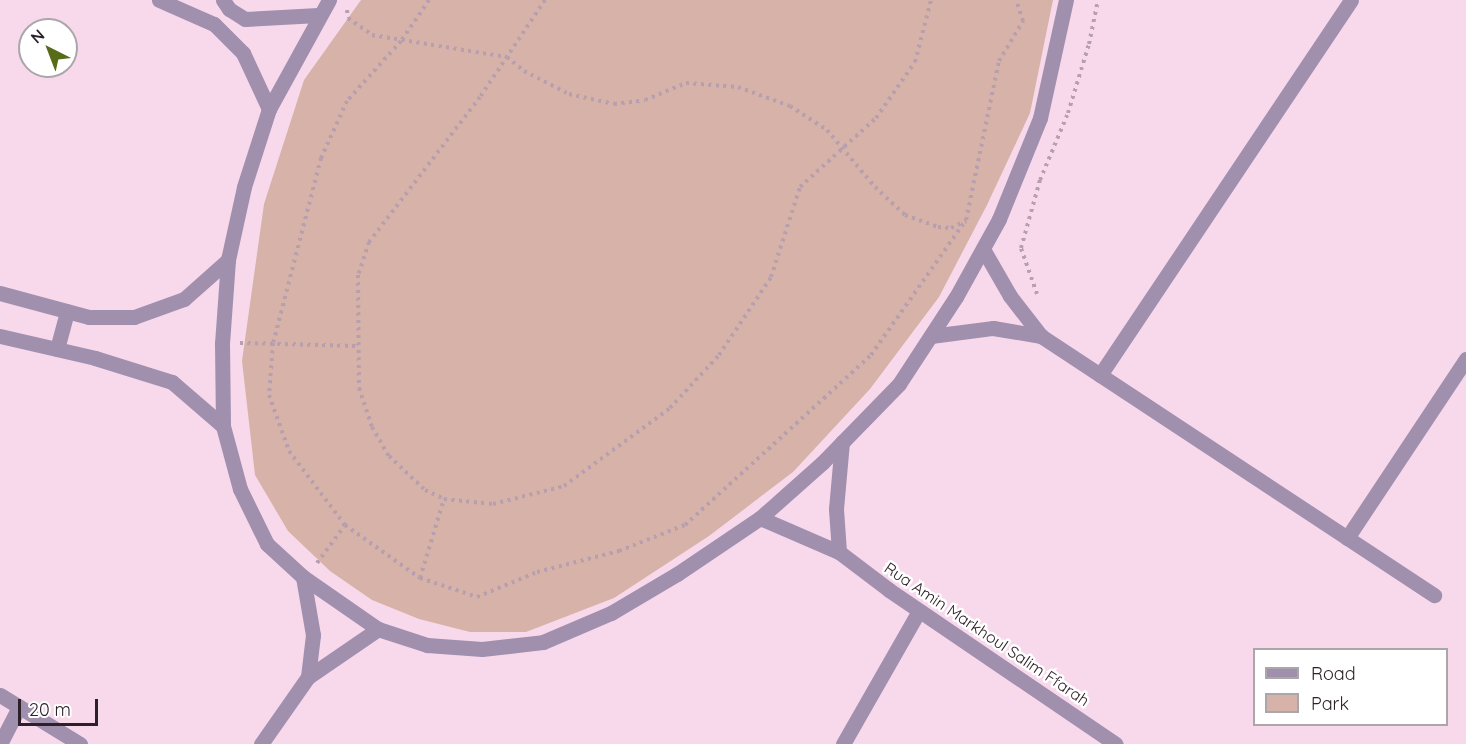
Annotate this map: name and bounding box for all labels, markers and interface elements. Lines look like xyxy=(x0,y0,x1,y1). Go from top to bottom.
north arrow xyxy=(18,18,78,78)
text: N xyxy=(26,25,48,47)
street label: Rua Amin Markhoul Salim Ffarah xyxy=(881,558,1093,710)
legend xyxy=(1253,648,1448,726)
text: Road xyxy=(1311,662,1356,685)
scale bar xyxy=(21,687,100,725)
text: Park xyxy=(1311,692,1349,715)
text: 20 m xyxy=(29,698,71,721)

